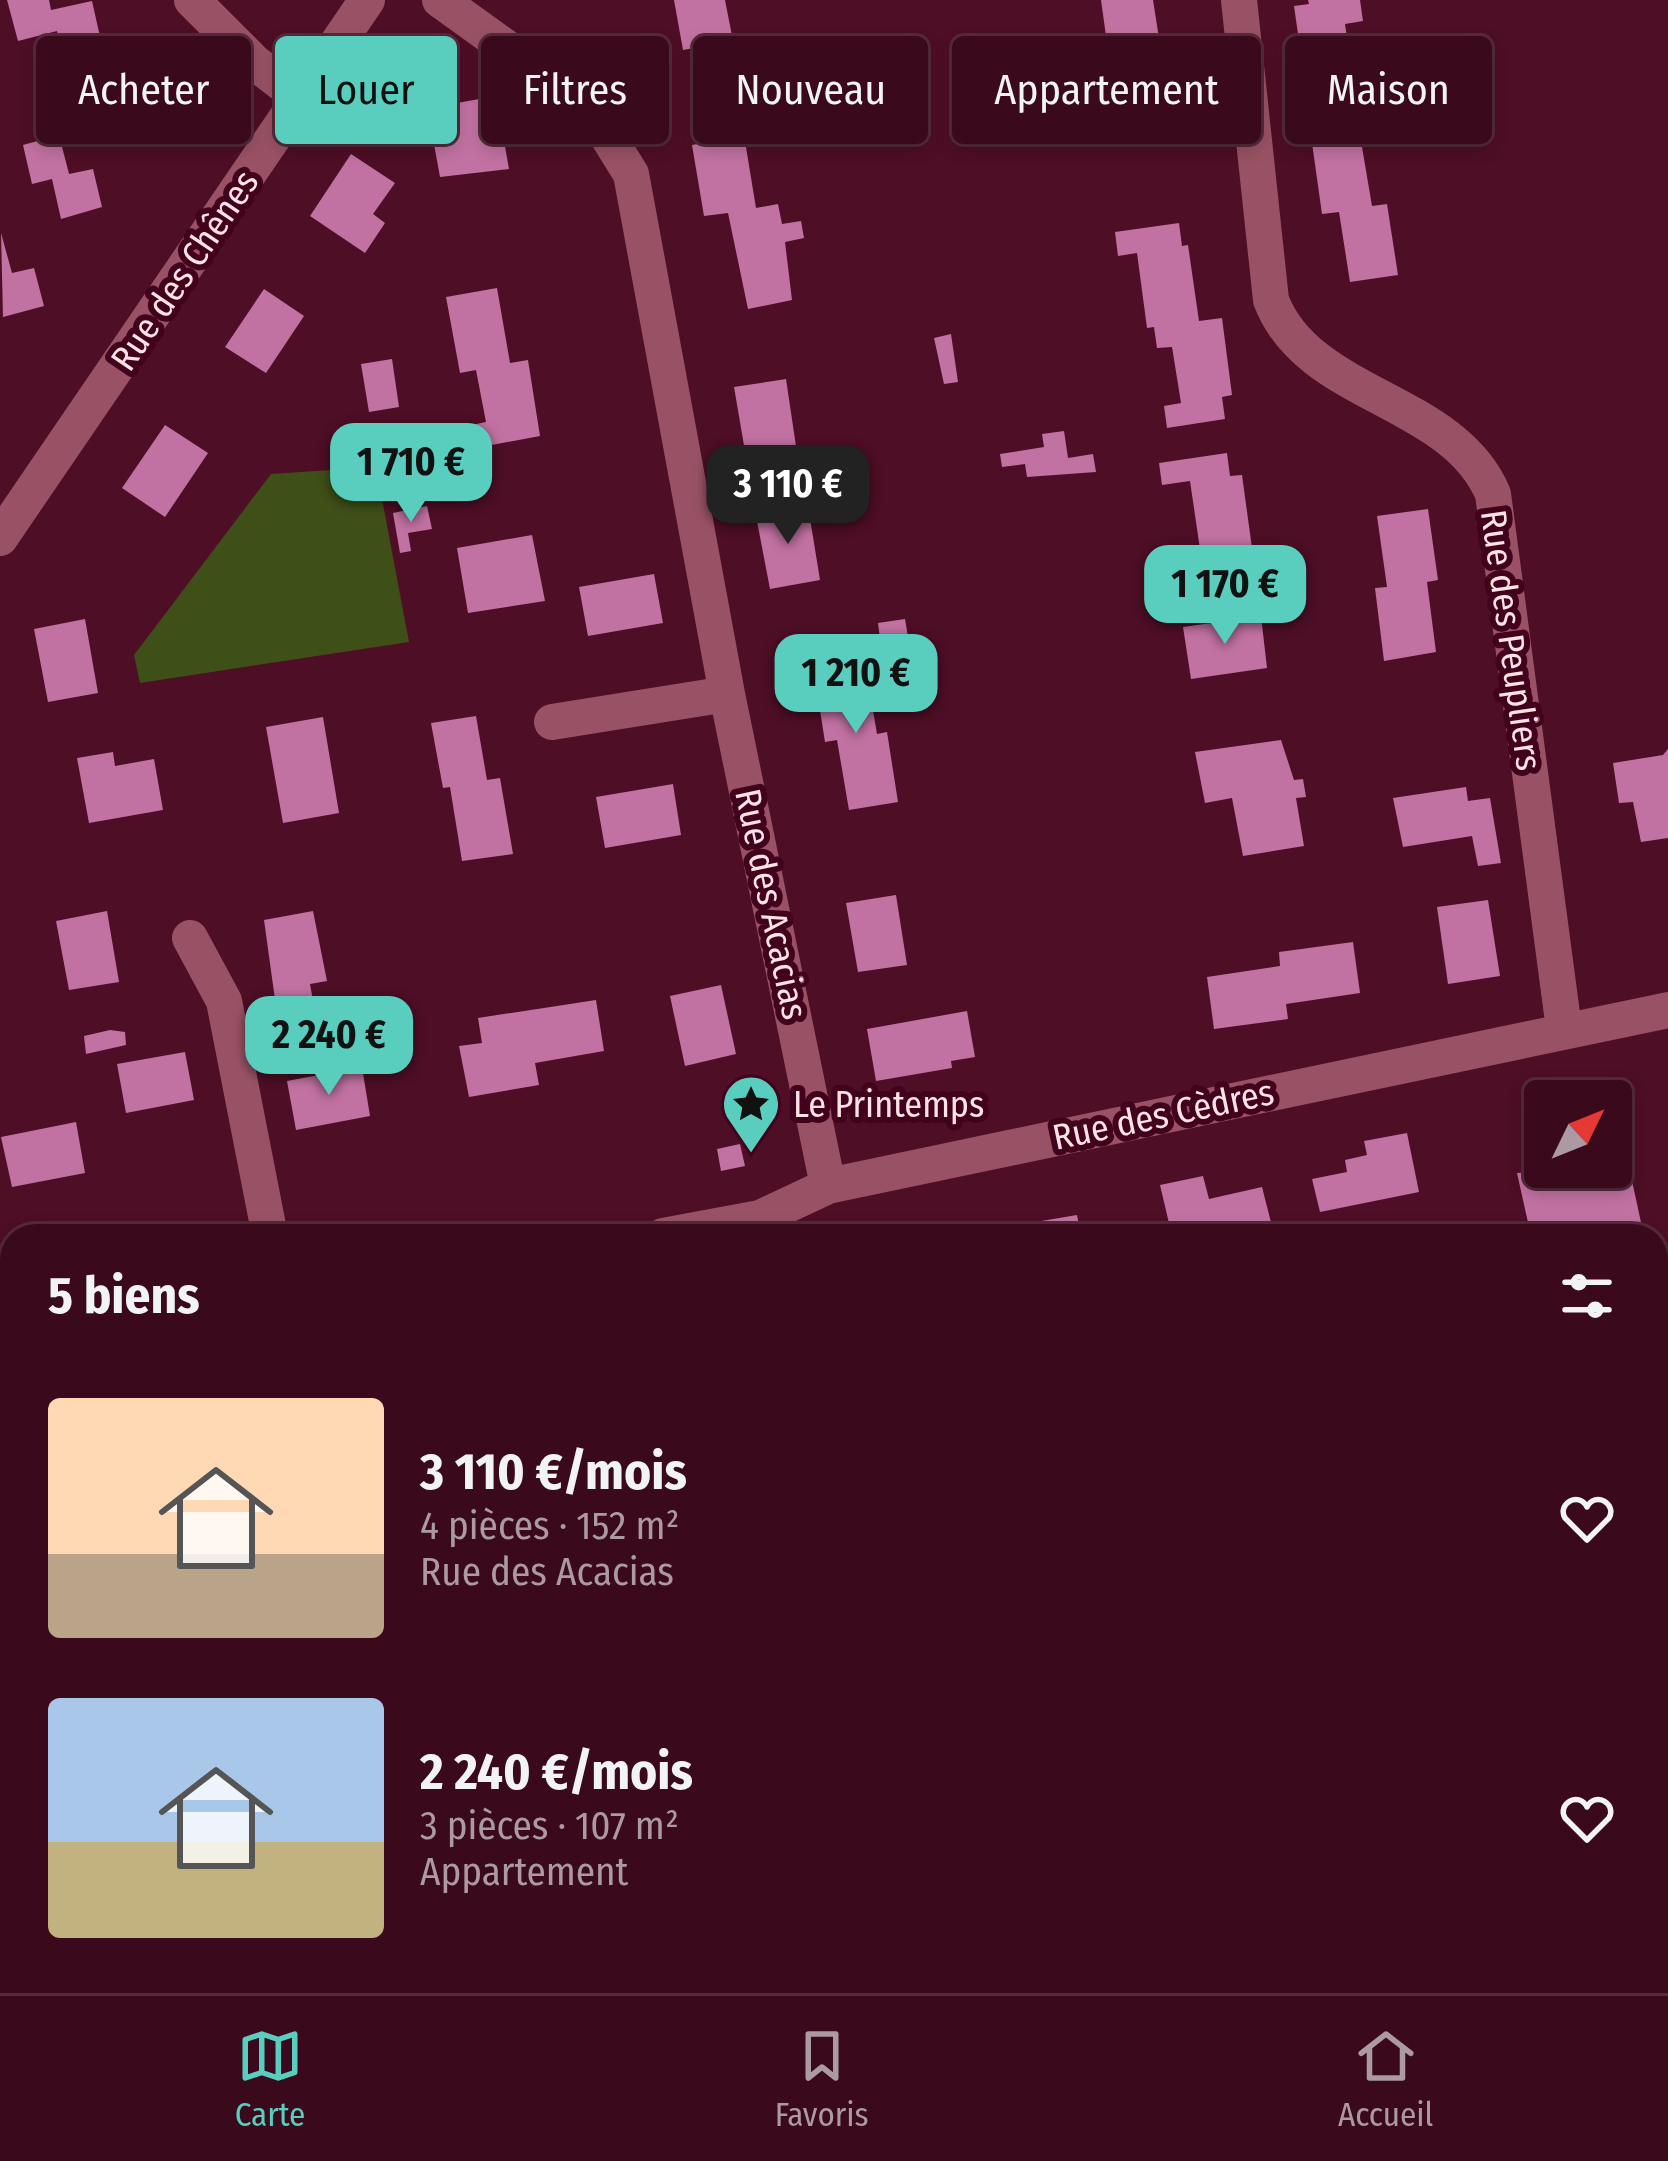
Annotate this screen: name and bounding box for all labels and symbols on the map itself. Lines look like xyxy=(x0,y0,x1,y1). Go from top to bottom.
street label: Rue des Chênes xyxy=(102,162,268,379)
pin: 1 710 € xyxy=(300,423,522,525)
pin: 3 110 € xyxy=(677,445,899,547)
street label: Rue des Peupliers xyxy=(1471,507,1551,773)
pin: 1 170 € xyxy=(1114,545,1336,647)
pin: 1 210 € xyxy=(745,634,967,736)
street label: Rue des Acacias xyxy=(725,785,817,1023)
pin: 2 240 € xyxy=(218,996,440,1098)
street label: Rue des Cèdres xyxy=(1049,1070,1278,1160)
place icon: Le Printemps xyxy=(720,1073,782,1155)
north arrow xyxy=(1524,1080,1632,1188)
place label: Le Printemps xyxy=(793,1083,984,1127)

